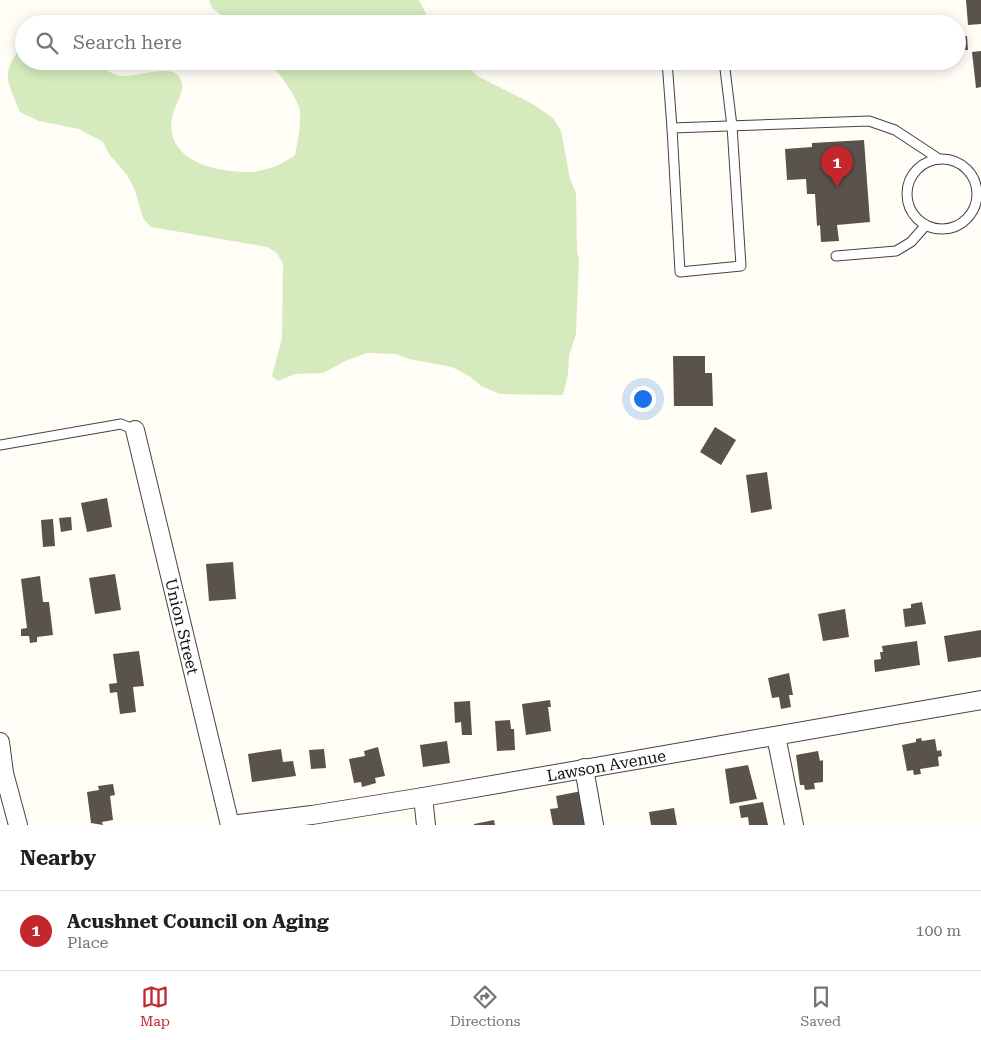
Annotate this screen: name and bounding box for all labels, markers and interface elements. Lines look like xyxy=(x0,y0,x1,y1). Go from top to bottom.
search box xyxy=(15,15,966,70)
icon: search xyxy=(33,29,61,57)
text: Search here xyxy=(73,31,182,54)
pin: 1 xyxy=(821,146,853,187)
your location xyxy=(630,386,656,412)
street label: Union Street xyxy=(162,576,203,676)
street label: Lawson Avenue xyxy=(545,745,668,785)
text: Nearby xyxy=(20,846,96,870)
text: Acushnet Council on Aging xyxy=(67,910,329,933)
text: 1 xyxy=(32,921,40,940)
text: 100 m xyxy=(915,921,961,940)
text: Place xyxy=(67,933,108,952)
tab: Map xyxy=(140,983,170,1029)
tab: Directions xyxy=(450,983,520,1029)
tab: Saved xyxy=(800,983,841,1029)

